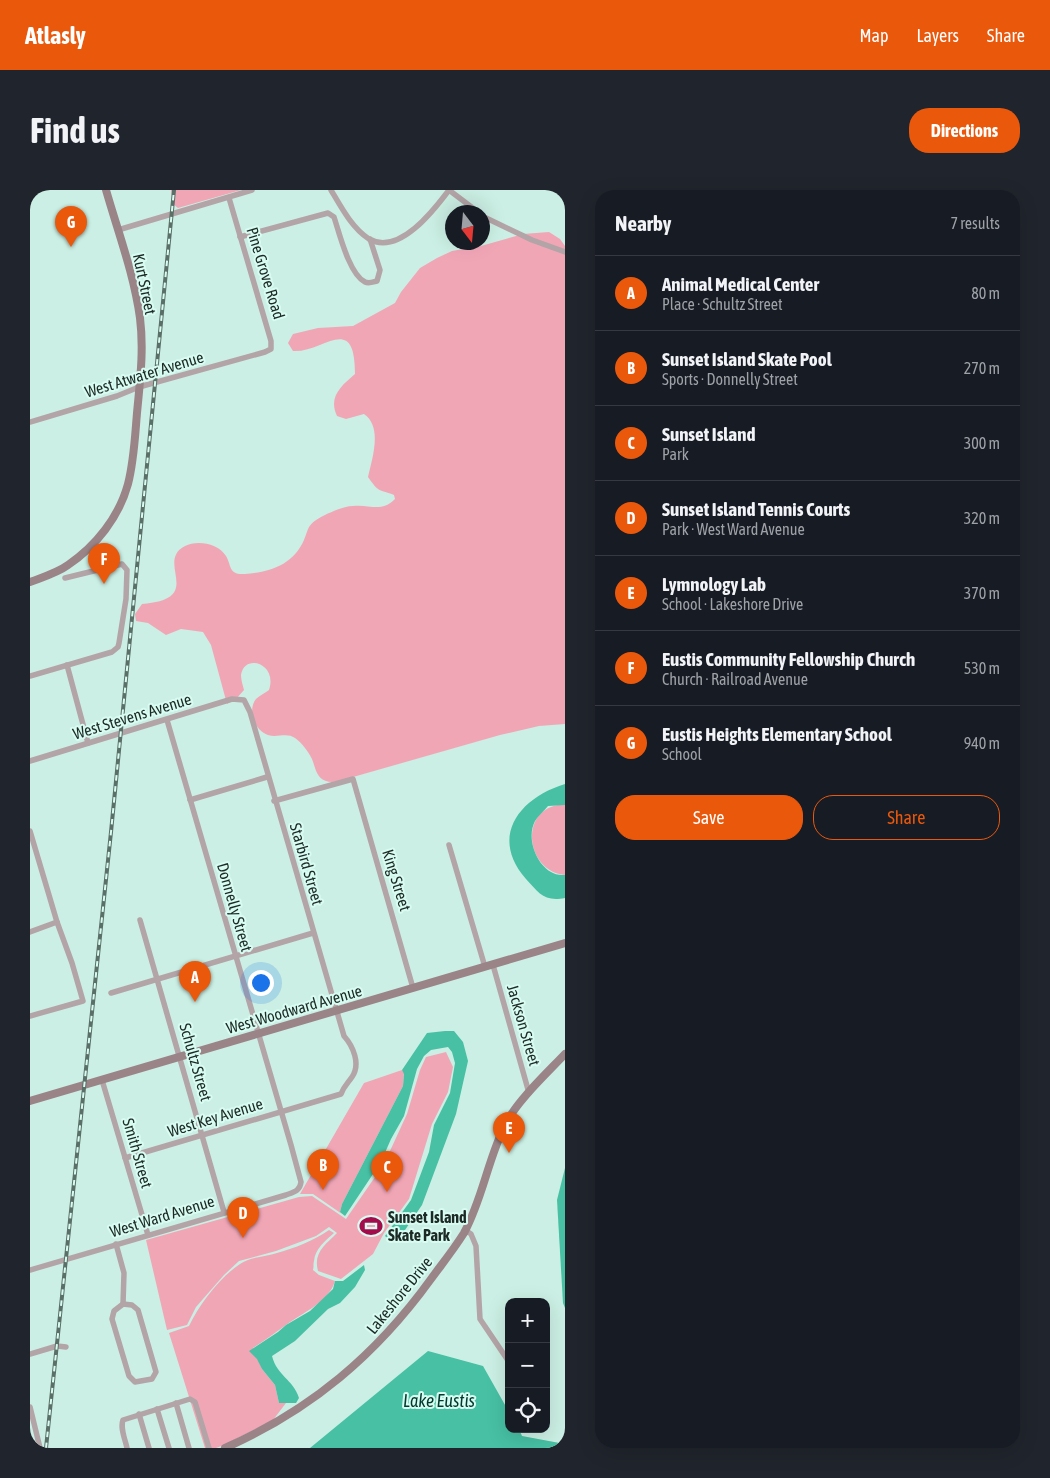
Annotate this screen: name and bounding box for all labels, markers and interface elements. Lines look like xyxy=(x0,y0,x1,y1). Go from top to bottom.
text: Atlasly xyxy=(25,22,86,49)
text: Map xyxy=(859,25,888,46)
text: Layers xyxy=(916,25,959,46)
text: Share xyxy=(987,25,1025,46)
button: Directions xyxy=(909,108,1020,153)
text: Find us xyxy=(30,110,120,150)
north arrow xyxy=(445,205,490,250)
pin: G xyxy=(55,206,87,247)
text: Nearby xyxy=(615,211,671,235)
text: 7 results xyxy=(950,214,1000,232)
street label: Pine Grove Road xyxy=(243,225,289,321)
street label: Kurt Street xyxy=(130,252,160,317)
text: Animal Medical Center xyxy=(662,273,819,295)
text: A xyxy=(627,284,635,302)
text: 80 m xyxy=(971,284,1000,302)
text: Place · Schultz Street xyxy=(662,295,783,313)
street label: West Atwater Avenue xyxy=(83,347,205,401)
text: Sunset Island Skate Pool xyxy=(662,348,832,370)
text: B xyxy=(627,359,635,377)
text: 270 m xyxy=(964,359,1000,377)
text: Sports · Donnelly Street xyxy=(662,370,798,388)
text: Sunset Island xyxy=(662,423,755,445)
text: C xyxy=(627,434,635,452)
text: 300 m xyxy=(964,434,1000,452)
text: Park xyxy=(662,445,689,463)
text: Sunset Island Tennis Courts xyxy=(662,498,850,520)
text: D xyxy=(627,509,635,527)
text: 320 m xyxy=(964,509,1000,527)
text: Park · West Ward Avenue xyxy=(662,520,805,538)
pin: F xyxy=(88,543,120,584)
text: Lymnology Lab xyxy=(662,573,766,595)
text: E xyxy=(628,584,634,602)
text: 370 m xyxy=(964,584,1000,602)
text: School · Lakeshore Drive xyxy=(662,595,803,613)
text: Eustis Community Fellowship Church xyxy=(662,648,915,670)
text: F xyxy=(628,659,634,677)
text: 530 m xyxy=(964,659,1000,677)
text: Church · Railroad Avenue xyxy=(662,670,808,688)
street label: West Stevens Avenue xyxy=(71,689,193,743)
text: Eustis Heights Elementary School xyxy=(662,723,892,745)
text: G xyxy=(627,734,635,752)
text: 940 m xyxy=(964,734,1000,752)
text: School xyxy=(662,745,702,763)
button: Save xyxy=(615,795,803,840)
button: Share xyxy=(813,795,1000,840)
street label: Starbird Street xyxy=(287,821,327,907)
street label: King Street xyxy=(378,847,415,914)
street label: Donnelly Street xyxy=(213,861,256,954)
pin: A xyxy=(179,961,211,1002)
your location xyxy=(248,970,274,996)
street label: West Woodward Avenue xyxy=(224,981,364,1037)
street label: Jackson Street xyxy=(504,982,544,1068)
street label: Schultz Street xyxy=(176,1021,216,1103)
street label: West Key Avenue xyxy=(165,1094,265,1141)
pin: E xyxy=(493,1112,525,1153)
street label: Smith Street xyxy=(119,1116,157,1190)
pin: B xyxy=(307,1149,339,1190)
pin: C xyxy=(371,1151,403,1192)
street label: West Ward Avenue xyxy=(108,1192,216,1240)
pin: D xyxy=(227,1197,259,1238)
place label: Sunset Island Skate Park xyxy=(388,1208,467,1244)
sports icon: Sunset Island Skate Park xyxy=(358,1213,384,1239)
street label: Lakeshore Drive xyxy=(362,1253,436,1337)
map controls xyxy=(505,1298,550,1433)
button: + xyxy=(505,1298,550,1343)
button: − xyxy=(505,1343,550,1388)
button: locate xyxy=(505,1388,550,1433)
water label: Lake Eustis xyxy=(403,1390,475,1411)

